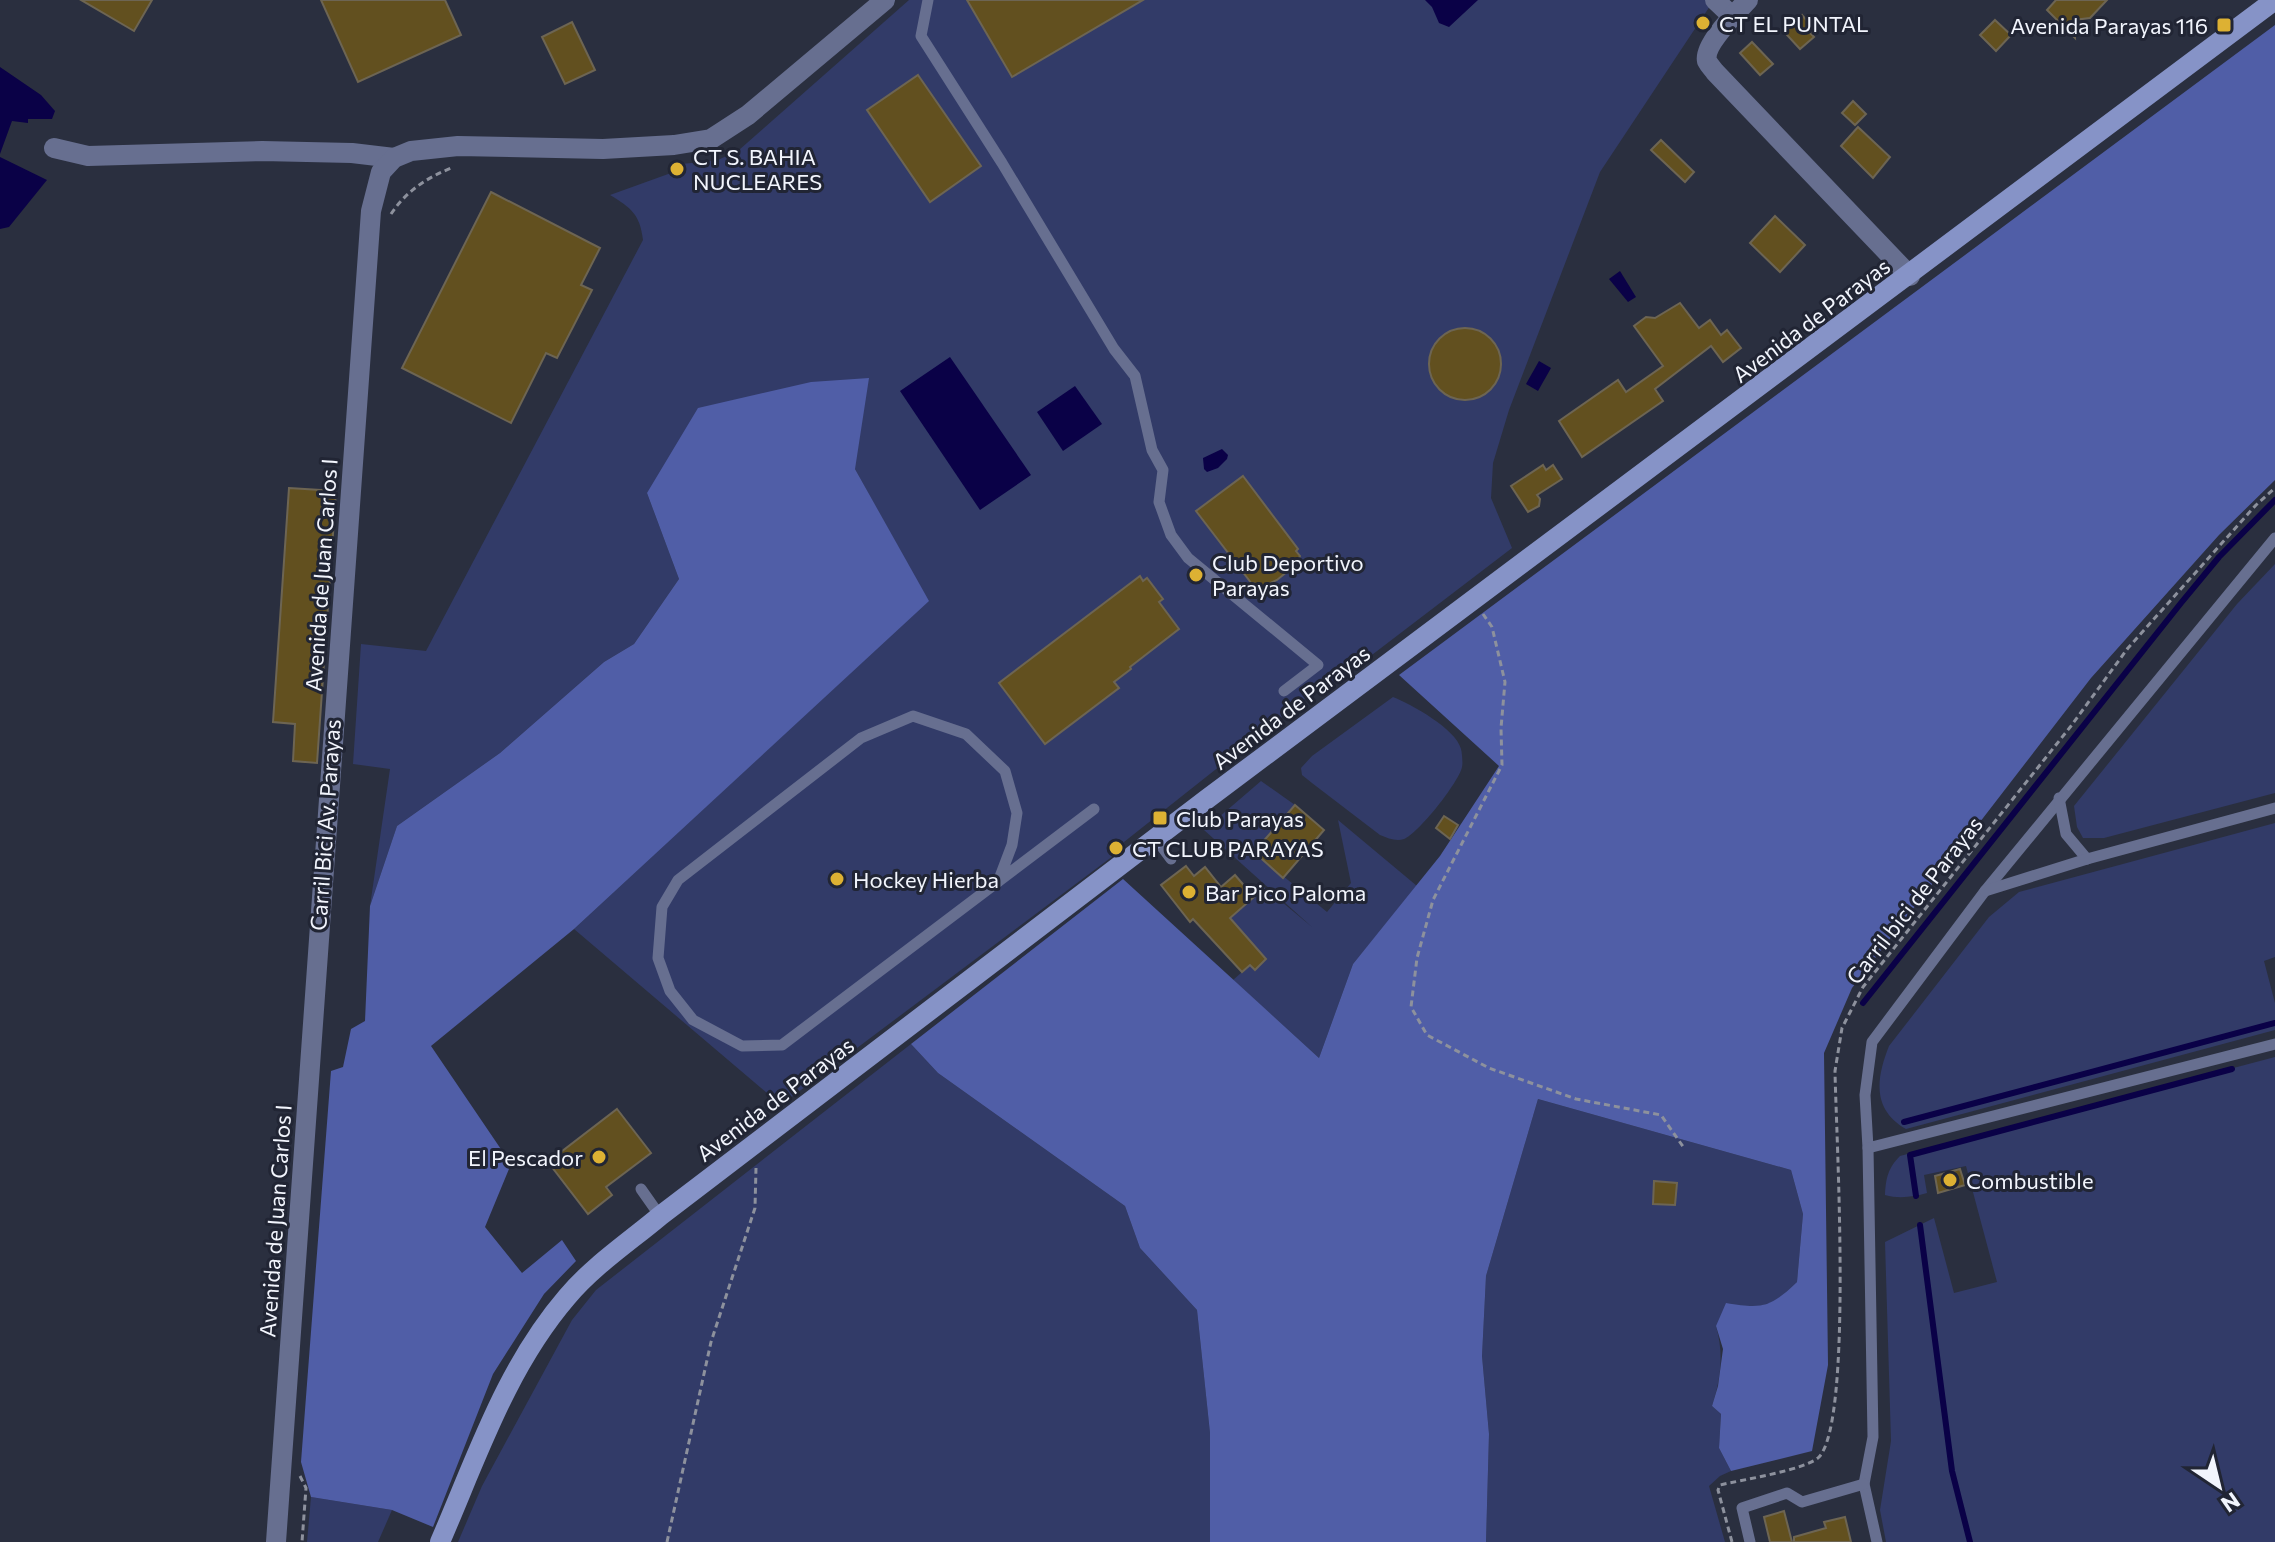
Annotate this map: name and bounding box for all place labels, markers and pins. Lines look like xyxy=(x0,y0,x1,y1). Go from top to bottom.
place label: CT EL PUNTAL xyxy=(1719,10,1869,37)
place label: Avenida Parayas 116 xyxy=(2010,12,2208,39)
marker: CT EL PUNTAL xyxy=(1694,14,1712,32)
marker: Avenida Parayas 116 xyxy=(2215,16,2233,34)
place label: CT S. BAHIA NUCLEARES xyxy=(693,143,822,195)
marker: CT S. BAHIA NUCLEARES xyxy=(668,160,686,178)
place label: Club Deportivo Parayas xyxy=(1212,549,1364,601)
marker: Club Deportivo Parayas xyxy=(1187,566,1205,584)
place label: Club Parayas xyxy=(1176,805,1304,832)
marker: Club Parayas xyxy=(1151,809,1169,827)
place label: CT CLUB PARAYAS xyxy=(1132,835,1324,862)
marker: CT CLUB PARAYAS xyxy=(1107,839,1125,857)
place label: Hockey Hierba xyxy=(853,866,999,893)
marker: Hockey Hierba xyxy=(828,870,846,888)
place label: Bar Pico Paloma xyxy=(1205,879,1366,906)
marker: Bar Pico Paloma xyxy=(1180,883,1198,901)
place label: El Pescador xyxy=(468,1144,583,1171)
marker: El Pescador xyxy=(590,1148,608,1166)
place label: Combustible xyxy=(1966,1167,2094,1194)
marker: Combustible xyxy=(1941,1171,1959,1189)

